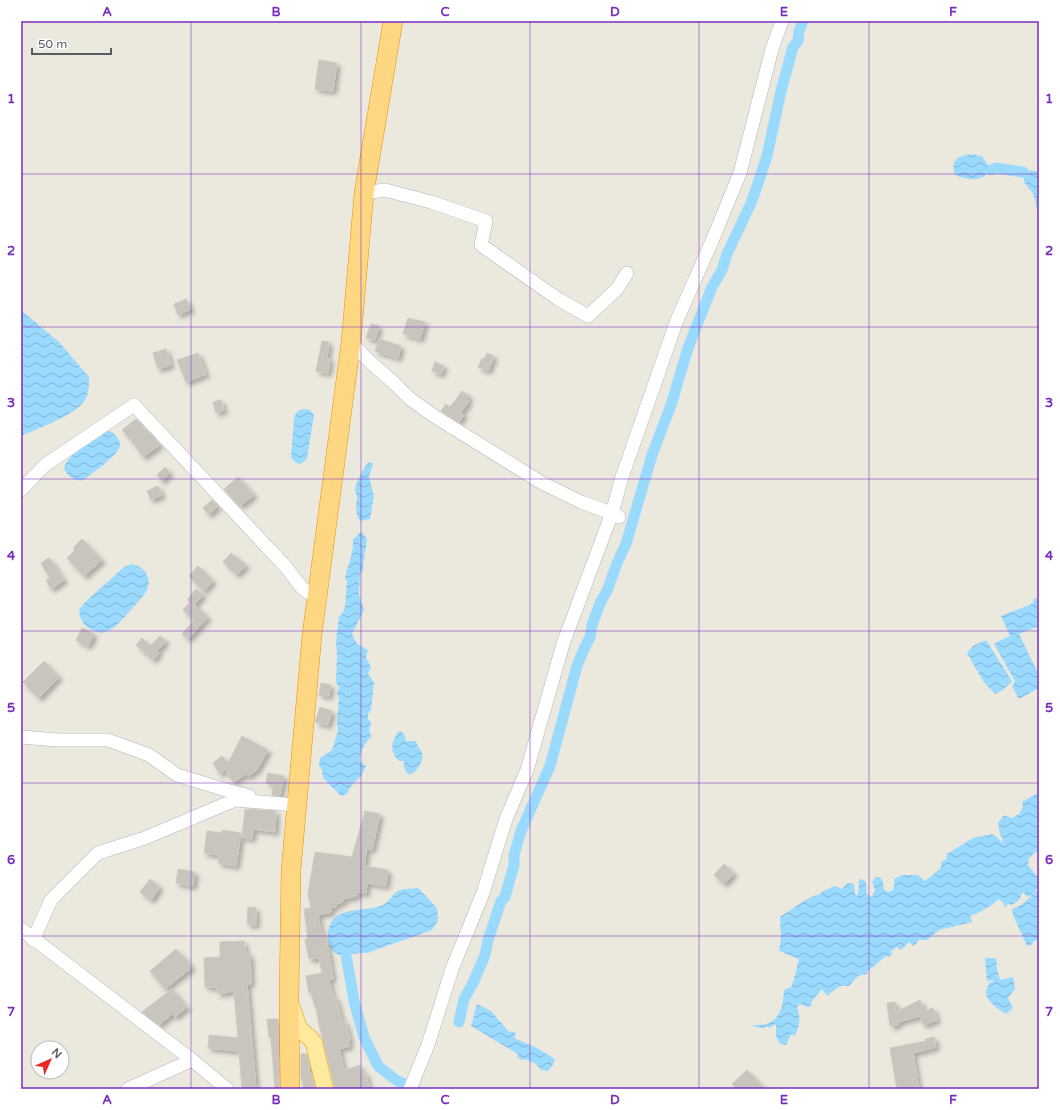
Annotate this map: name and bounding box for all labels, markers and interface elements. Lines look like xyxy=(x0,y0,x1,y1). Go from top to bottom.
text: A xyxy=(102,4,112,20)
text: B xyxy=(271,4,281,20)
text: C xyxy=(440,4,450,20)
text: D xyxy=(610,4,620,20)
text: E xyxy=(780,4,788,20)
text: F xyxy=(949,4,957,20)
scale bar xyxy=(32,30,111,56)
text: 50 m xyxy=(38,37,67,51)
text: 1 xyxy=(7,91,15,107)
text: 1 xyxy=(1045,91,1053,107)
text: 2 xyxy=(7,243,15,259)
text: 2 xyxy=(1045,243,1053,259)
text: 3 xyxy=(7,395,15,411)
text: 3 xyxy=(1045,395,1053,411)
text: 4 xyxy=(7,548,16,564)
text: 4 xyxy=(1045,548,1054,564)
text: 5 xyxy=(7,700,15,716)
text: 5 xyxy=(1045,700,1053,716)
text: 6 xyxy=(7,852,15,868)
text: 6 xyxy=(1045,852,1053,868)
text: 7 xyxy=(7,1004,15,1020)
text: 7 xyxy=(1045,1004,1053,1020)
north arrow xyxy=(30,1040,70,1080)
text: N xyxy=(49,1046,64,1061)
text: A xyxy=(102,1092,112,1108)
text: B xyxy=(271,1092,281,1108)
text: C xyxy=(440,1092,450,1108)
text: D xyxy=(610,1092,620,1108)
text: E xyxy=(780,1092,788,1108)
text: F xyxy=(949,1092,957,1108)

